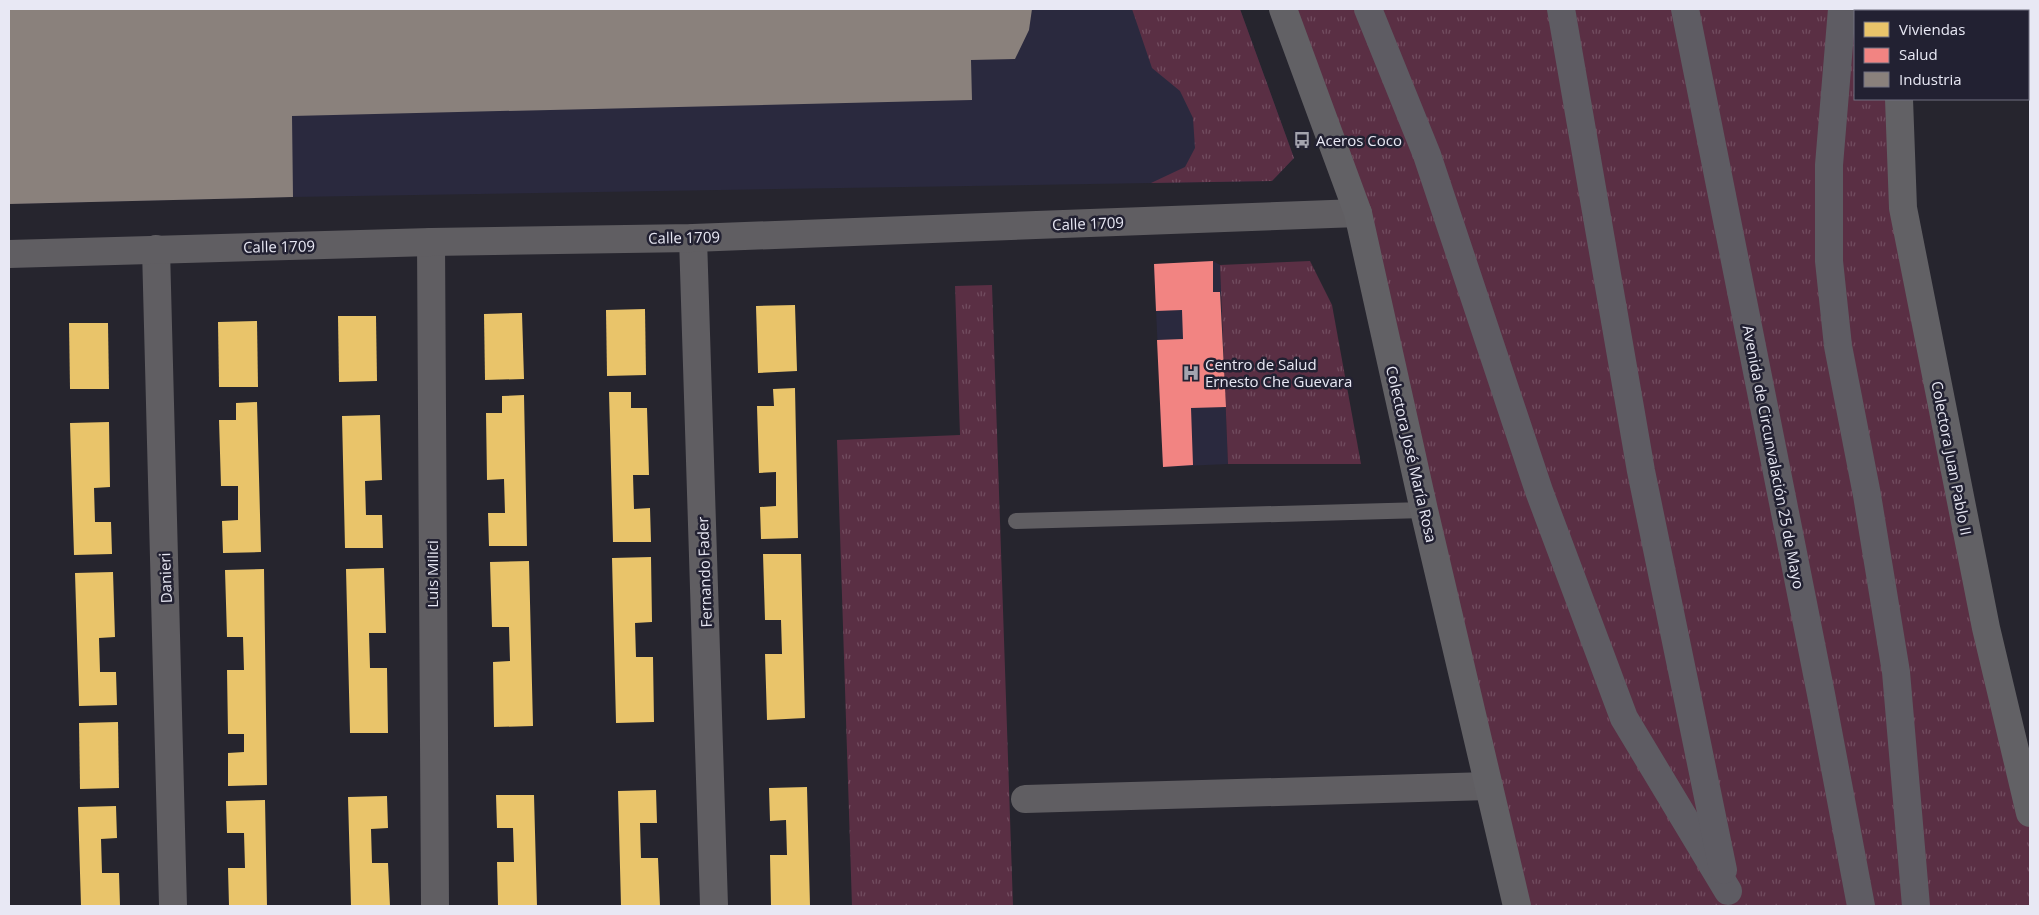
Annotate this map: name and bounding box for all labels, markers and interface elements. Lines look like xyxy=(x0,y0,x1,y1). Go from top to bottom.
legend xyxy=(1854,10,2029,100)
text: Viviendas xyxy=(1899,19,1965,39)
text: Salud xyxy=(1899,44,1938,64)
text: Industria xyxy=(1899,69,1962,89)
bus stop icon: Aceros Coco xyxy=(1292,130,1312,150)
place label: Aceros Coco xyxy=(1316,130,1402,150)
street label: Calle 1709 xyxy=(1052,212,1124,234)
street label: Calle 1709 xyxy=(648,226,720,248)
street label: Calle 1709 xyxy=(243,235,315,257)
street label: Avenida de Circunvalación 25 de Mayo xyxy=(1739,323,1809,591)
place label: Centro de Salud Ernesto Che Guevara xyxy=(1205,354,1352,391)
hospital icon: Centro de Salud Ernesto Che Guevara xyxy=(1181,363,1201,383)
street label: Colectora José María Rosa xyxy=(1382,364,1442,544)
street label: Colectora Juan Pablo II xyxy=(1927,379,1977,537)
street label: Fernando Fader xyxy=(692,516,716,628)
street label: Luis Milici xyxy=(422,540,442,608)
street label: Danieri xyxy=(154,552,176,604)

